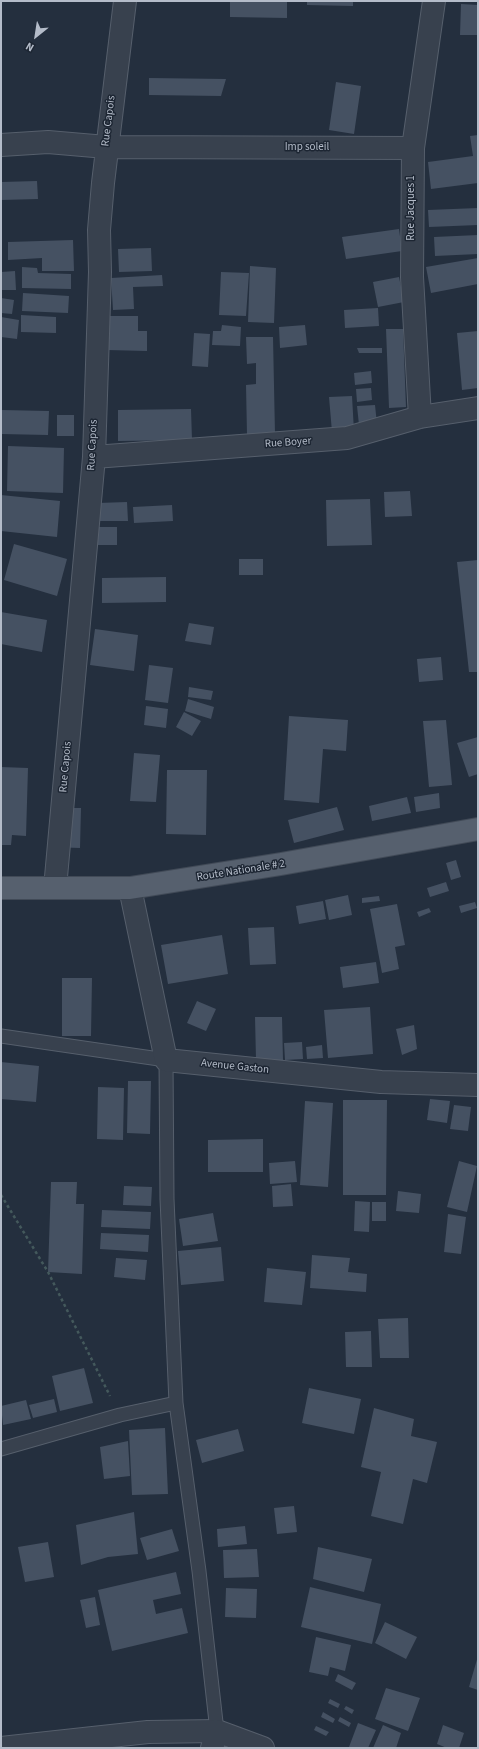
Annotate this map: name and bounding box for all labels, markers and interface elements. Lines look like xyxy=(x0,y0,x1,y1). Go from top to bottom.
north arrow xyxy=(16,16,56,56)
text: N xyxy=(23,39,37,55)
street label: Rue Capois xyxy=(99,95,119,147)
street label: Imp soleil xyxy=(285,141,329,155)
street label: Rue Jacques 1 xyxy=(405,175,419,241)
street label: Rue Capois xyxy=(85,419,101,471)
street label: Rue Boyer xyxy=(264,435,312,451)
street label: Rue Capois xyxy=(57,741,75,793)
street label: Route Nationale # 2 xyxy=(196,857,286,885)
street label: Avenue Gaston xyxy=(200,1057,270,1077)

